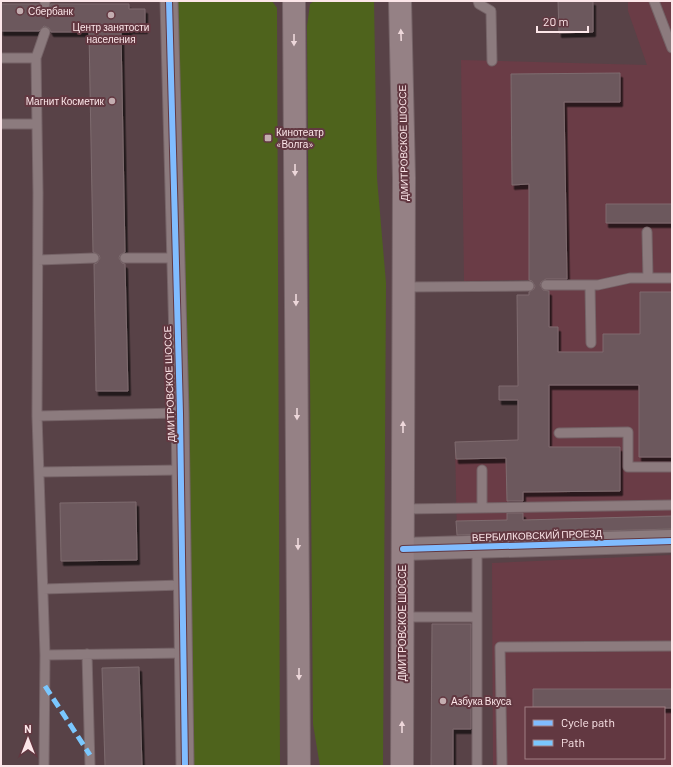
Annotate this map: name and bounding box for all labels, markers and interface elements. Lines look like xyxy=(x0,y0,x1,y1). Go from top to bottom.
place label: Сбербанк xyxy=(28,5,74,17)
marker: Сбербанк xyxy=(15,6,25,16)
scale bar xyxy=(537,8,588,34)
marker: Центр занятости населения xyxy=(106,10,116,20)
text: 20 m xyxy=(543,14,569,28)
place label: Центр занятости населения xyxy=(73,21,149,45)
one-way arrow xyxy=(398,28,404,41)
one-way arrow xyxy=(291,34,297,47)
street label: ДМИТРОВСКОЕ ШОССЕ xyxy=(396,84,410,201)
place label: Магнит Косметик xyxy=(26,95,105,107)
marker: Магнит Косметик xyxy=(107,96,117,106)
place label: Кинотеатр «Волга» xyxy=(276,126,324,150)
marker: Кинотеатр «Волга» xyxy=(263,133,273,143)
one-way arrow xyxy=(292,164,298,177)
one-way arrow xyxy=(293,294,299,307)
street label: ДМИТРОВСКОЕ ШОССЕ xyxy=(161,325,177,442)
one-way arrow xyxy=(294,408,300,421)
one-way arrow xyxy=(400,420,406,433)
street label: ВЕРБИЛКОВСКИЙ ПРОЕЗД xyxy=(472,527,603,543)
one-way arrow xyxy=(295,538,301,551)
street label: ДМИТРОВСКОЕ ШОССЕ xyxy=(396,564,408,681)
one-way arrow xyxy=(296,668,302,681)
place label: Азбука Вкуса xyxy=(451,695,512,707)
marker: Азбука Вкуса xyxy=(438,696,448,706)
legend xyxy=(525,707,665,759)
text: Cycle path xyxy=(561,715,615,729)
north arrow xyxy=(8,719,48,759)
one-way arrow xyxy=(399,720,405,733)
text: N xyxy=(24,722,32,735)
text: Path xyxy=(561,735,585,749)

